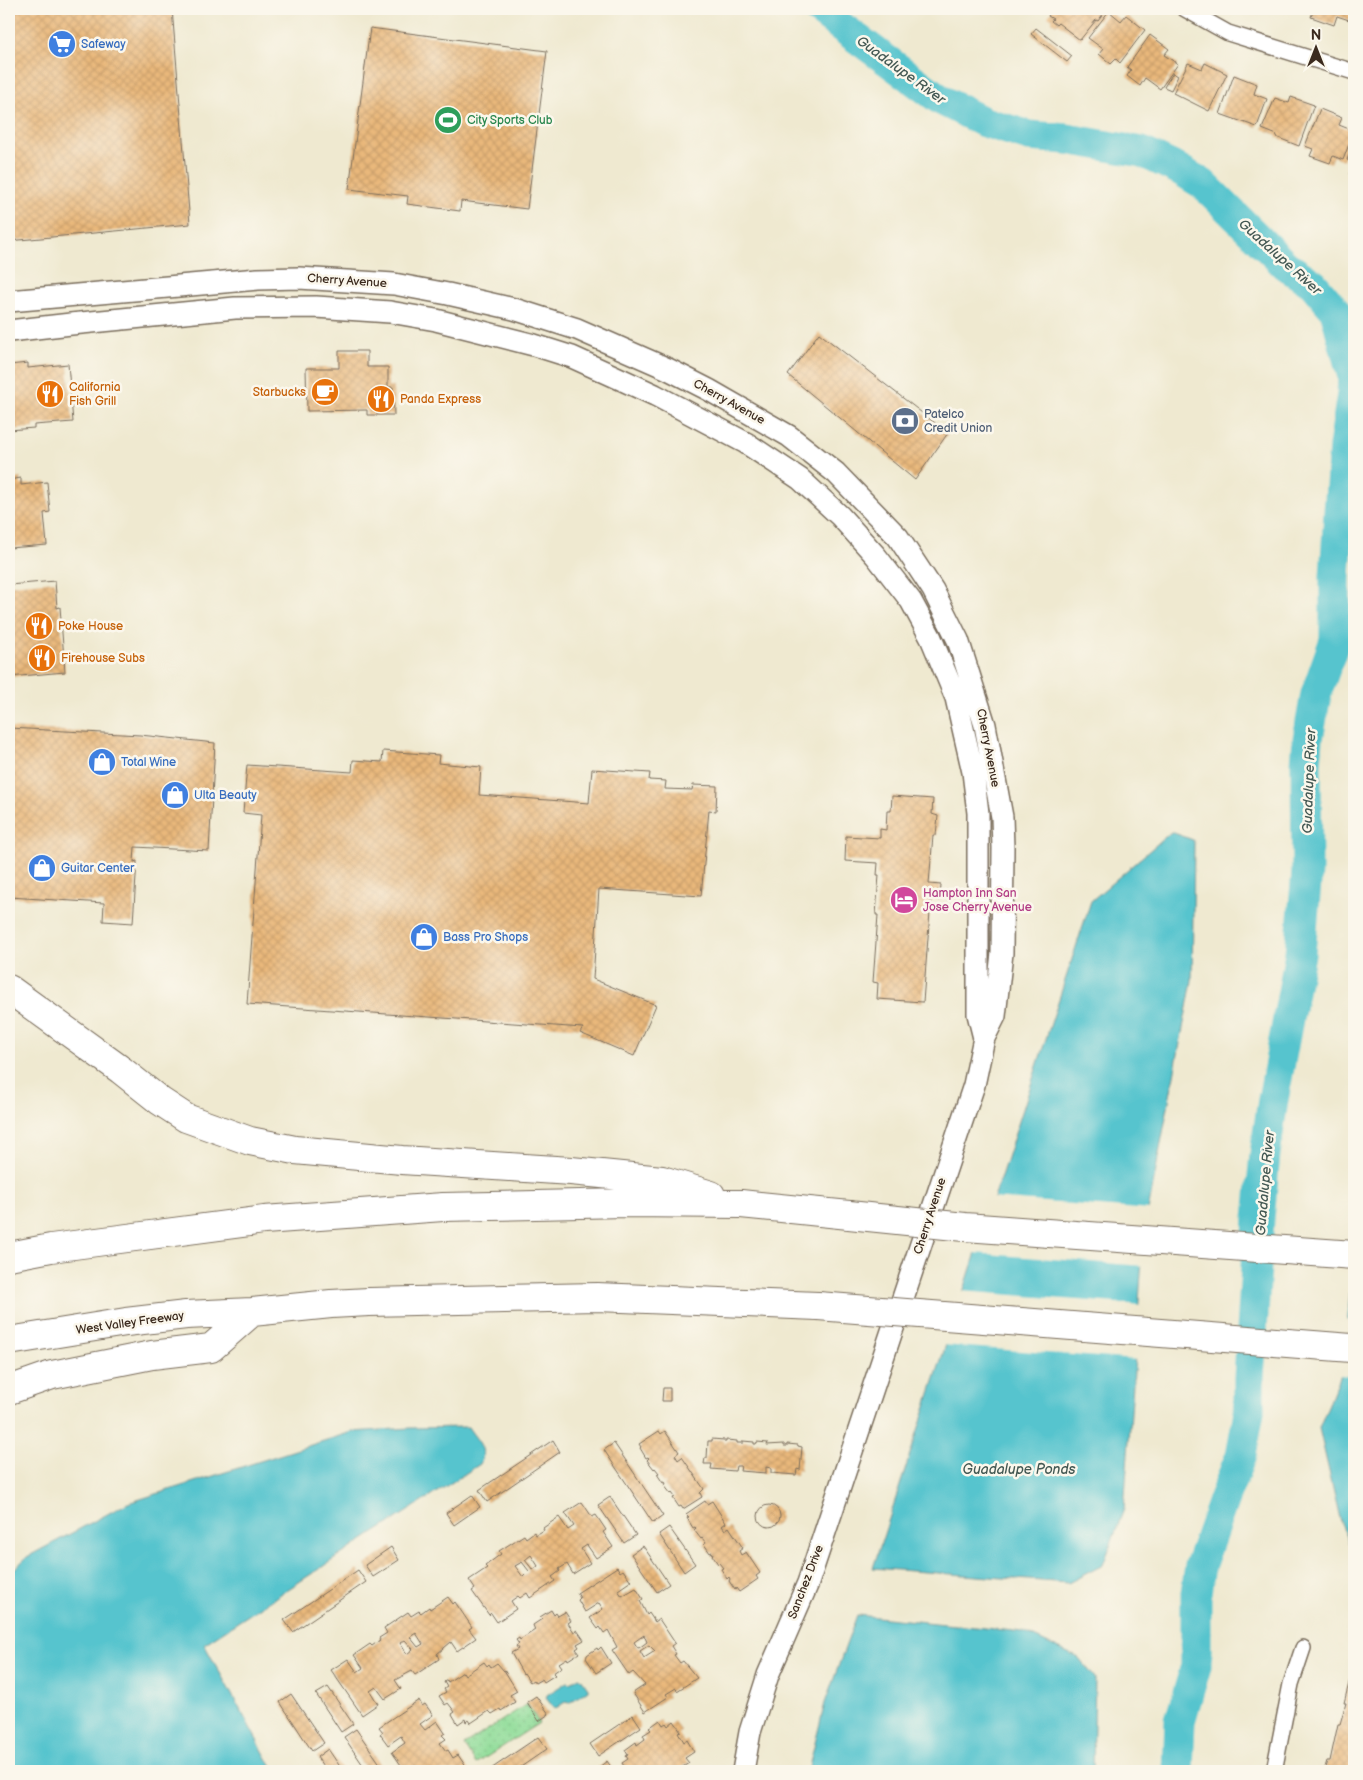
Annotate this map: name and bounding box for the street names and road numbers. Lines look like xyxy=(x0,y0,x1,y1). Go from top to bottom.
street label: Cherry Avenue xyxy=(307,271,387,291)
street label: Cherry Avenue xyxy=(691,376,767,428)
street label: Cherry Avenue xyxy=(973,707,1003,789)
street label: Cherry Avenue xyxy=(911,1176,949,1256)
street label: West Valley Freeway xyxy=(75,1308,186,1338)
street label: Sanchez Drive xyxy=(785,1543,827,1621)

